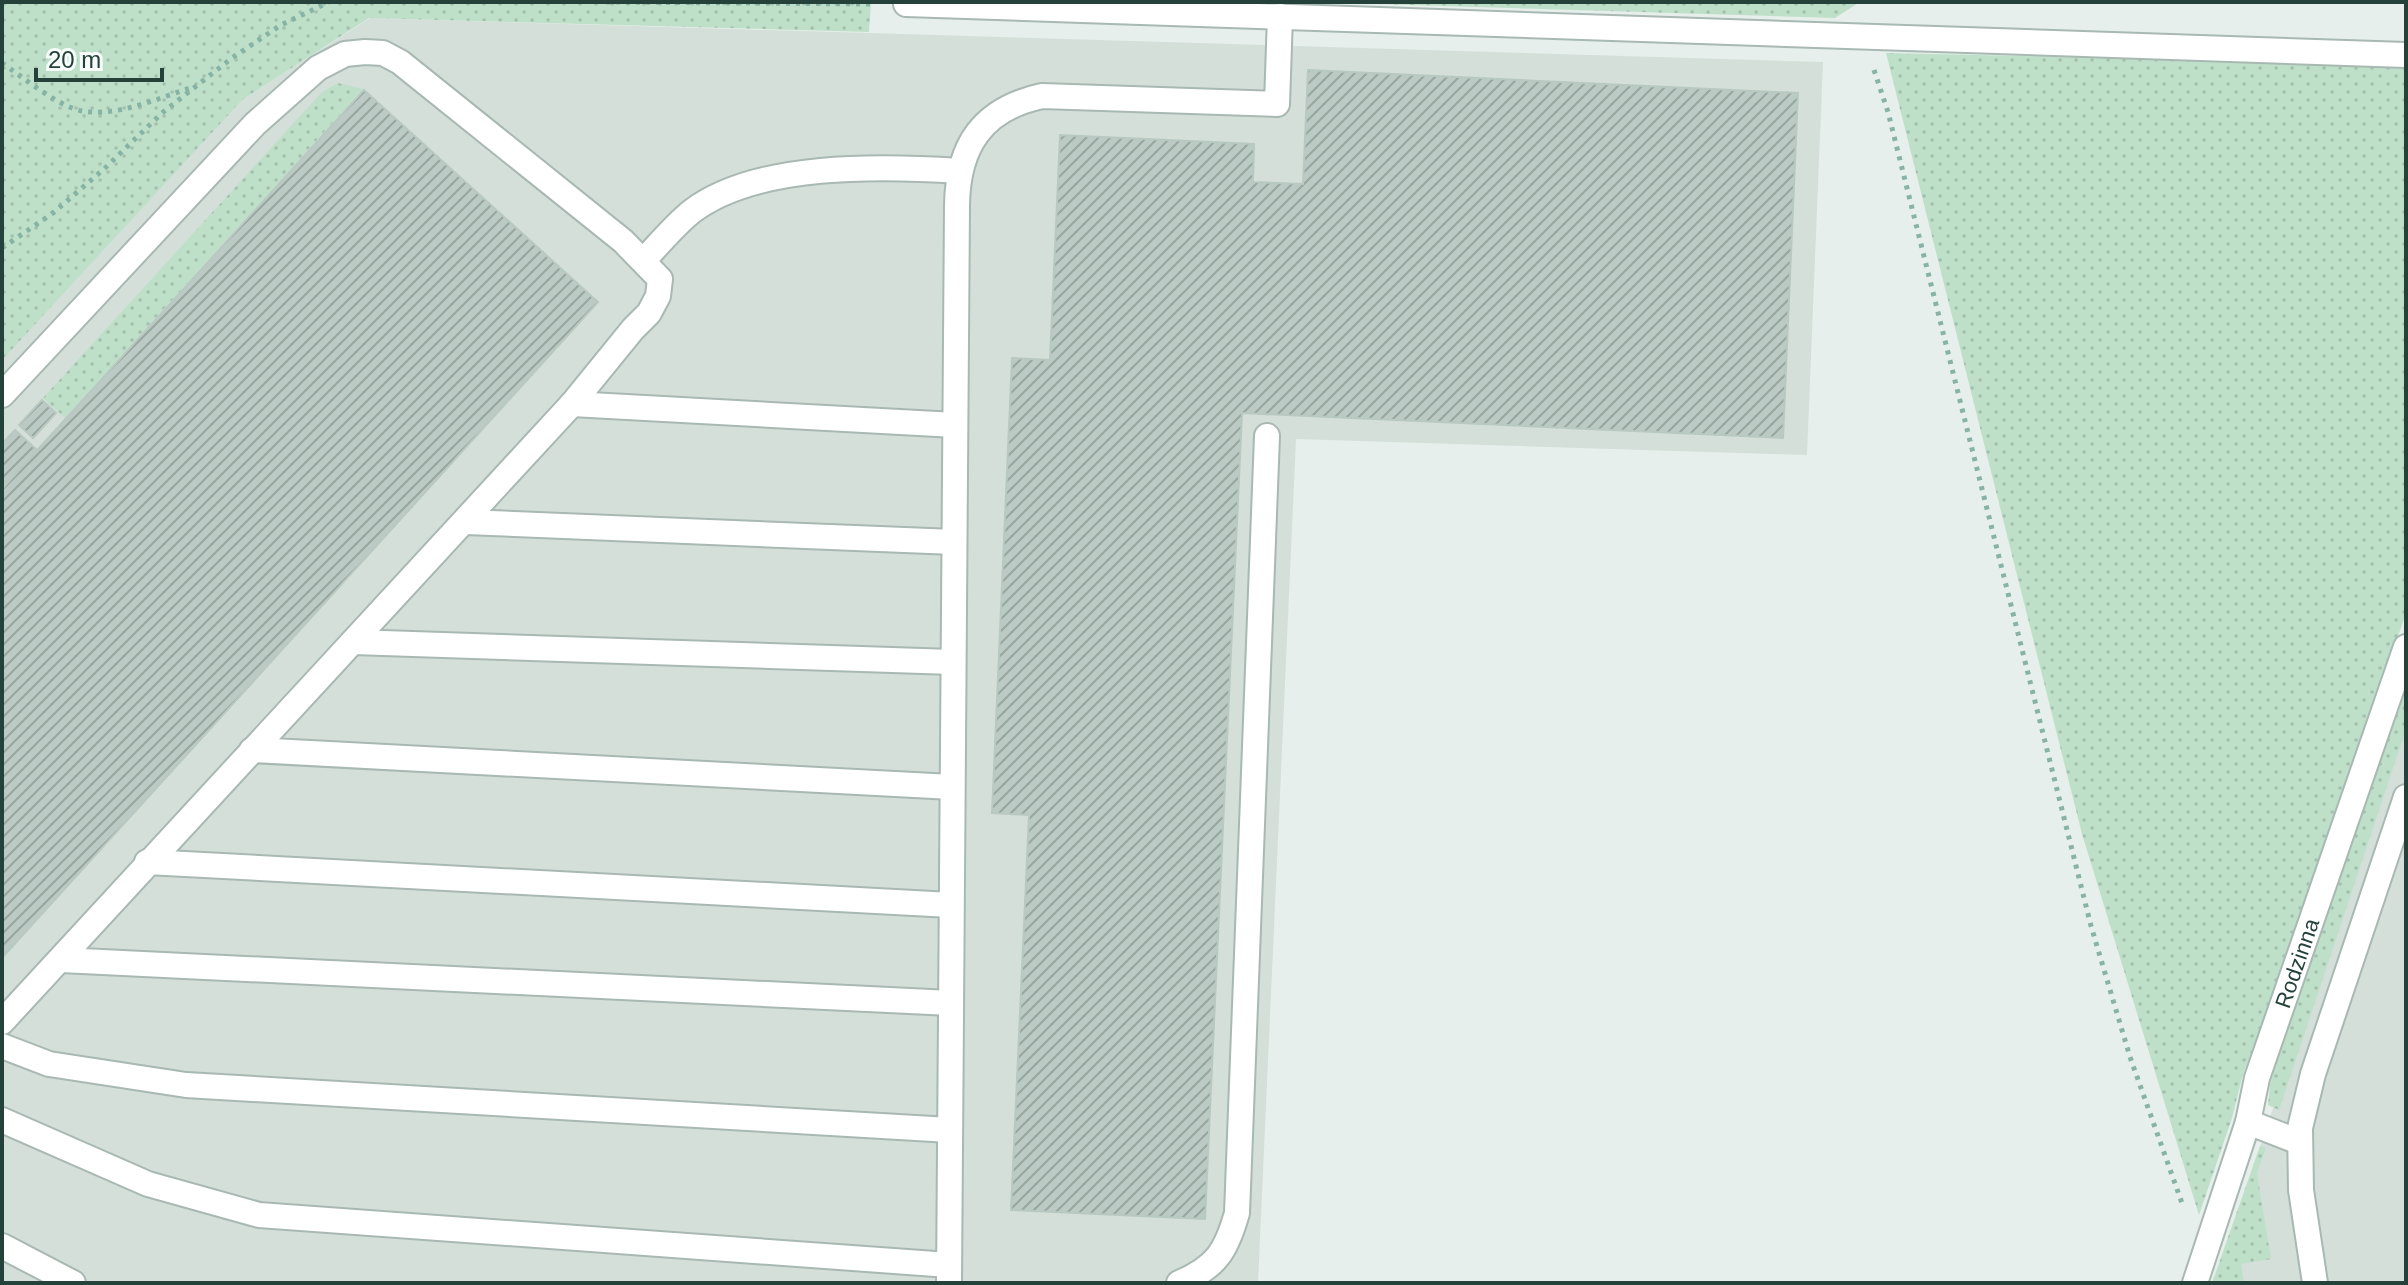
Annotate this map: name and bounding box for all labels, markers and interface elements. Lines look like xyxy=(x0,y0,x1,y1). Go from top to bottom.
scale bar xyxy=(36,32,162,82)
text: 20 m xyxy=(48,46,101,73)
street label: Rodzinna xyxy=(2270,914,2324,1011)

